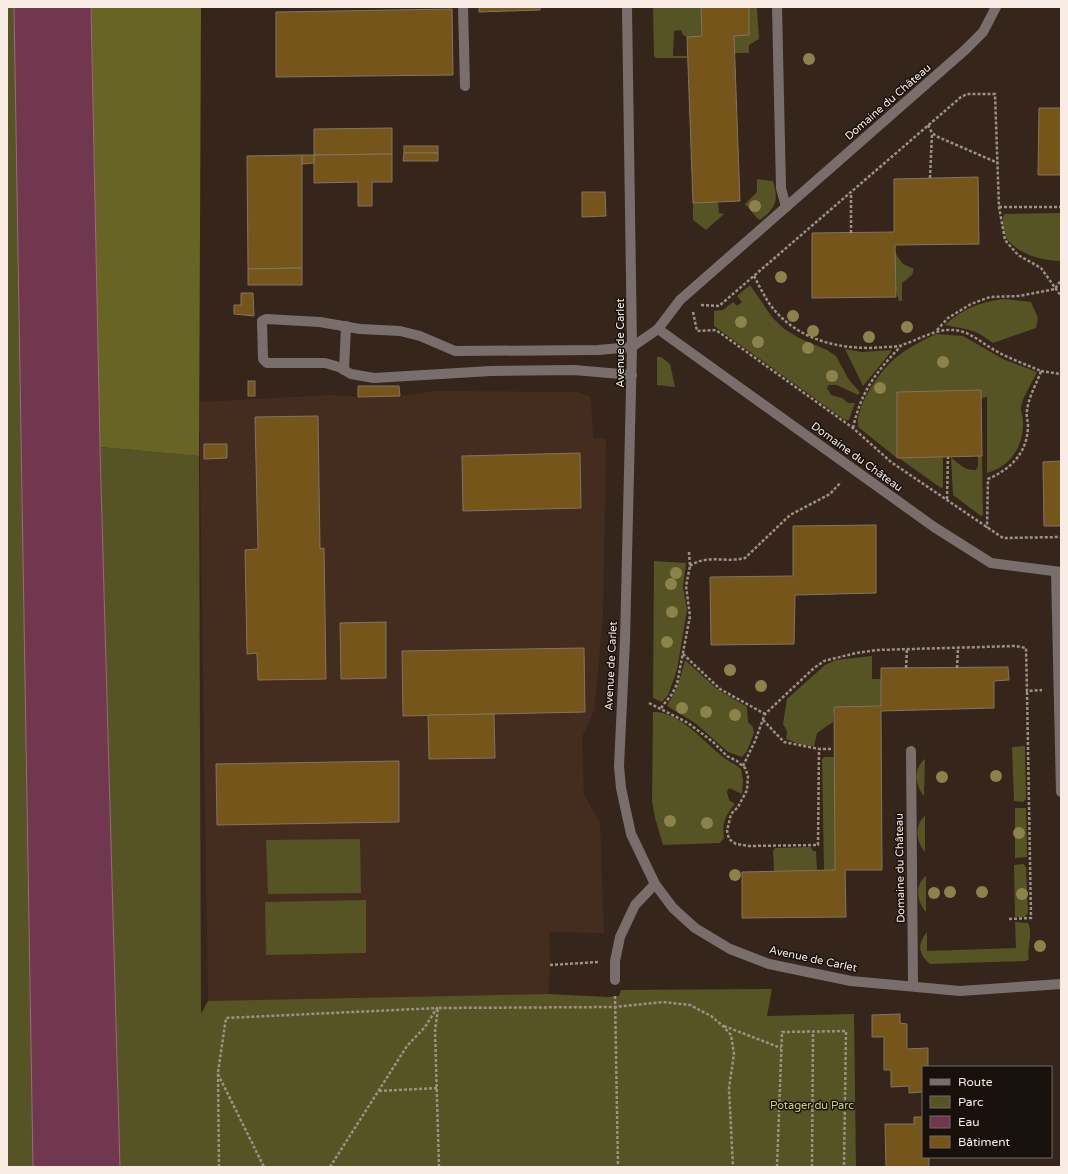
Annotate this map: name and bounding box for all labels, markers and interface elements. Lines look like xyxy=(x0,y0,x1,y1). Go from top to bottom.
street label: Domaine du Château xyxy=(842,61,934,143)
street label: Avenue de Carlet xyxy=(614,298,627,388)
street label: Domaine du Château xyxy=(809,420,905,494)
street label: Avenue de Carlet xyxy=(602,621,620,711)
street label: Domaine du Château xyxy=(893,813,907,923)
street label: Avenue de Carlet xyxy=(768,943,858,975)
legend xyxy=(922,1066,1052,1158)
text: Route xyxy=(958,1075,993,1089)
text: Parc xyxy=(958,1095,983,1109)
park label: Potager du Parc xyxy=(770,1099,854,1112)
text: Eau xyxy=(958,1115,980,1129)
text: Bâtiment xyxy=(958,1135,1010,1149)

